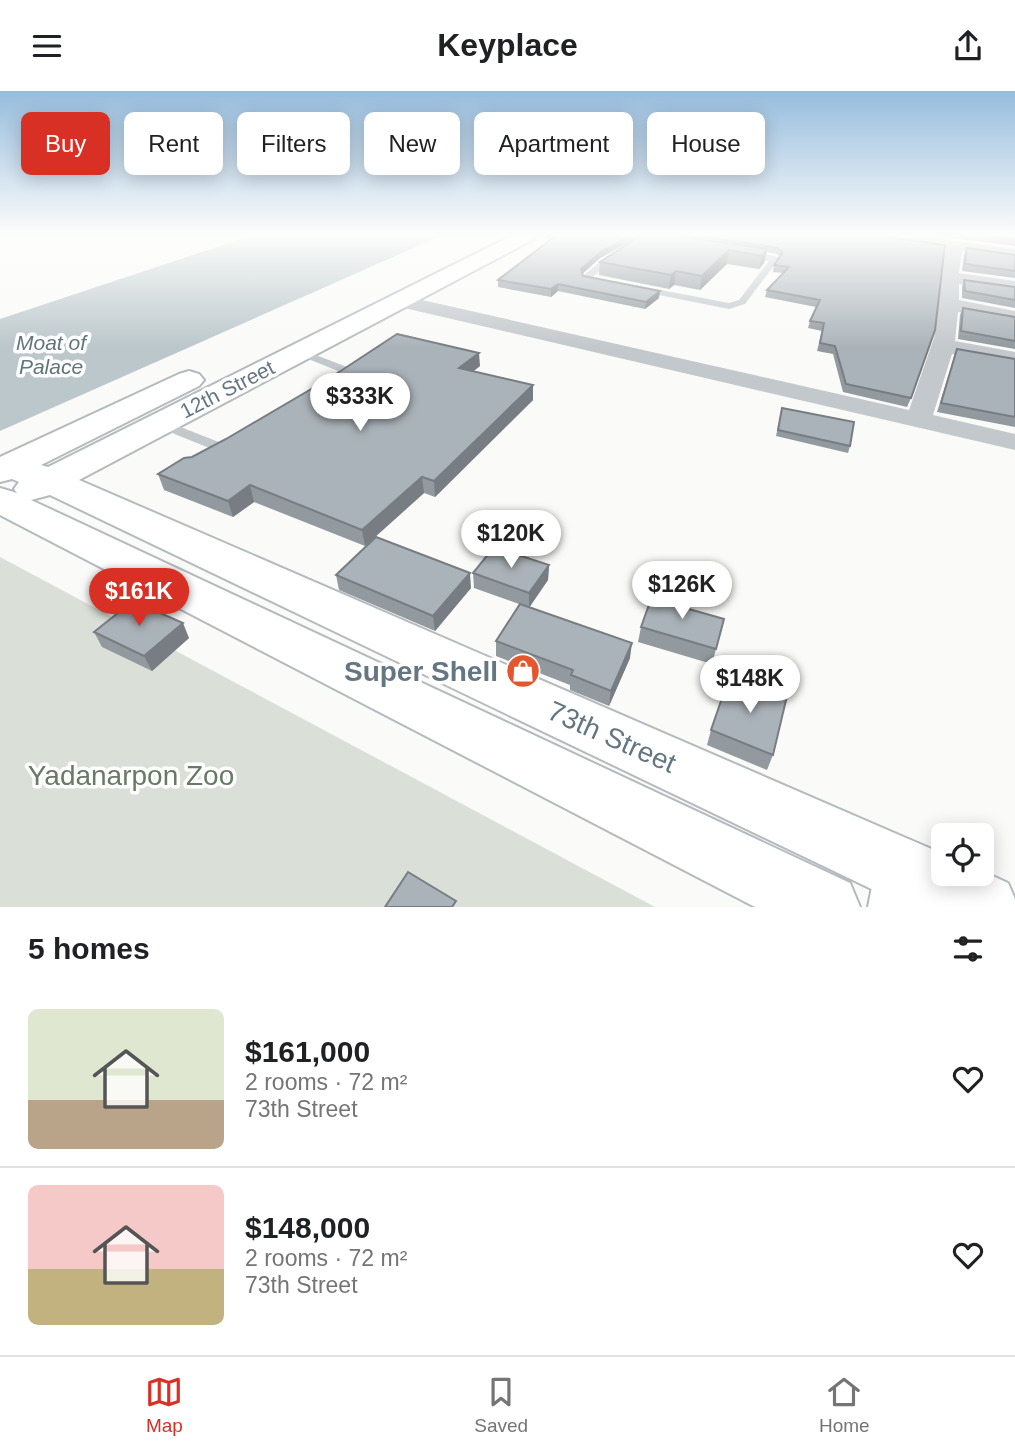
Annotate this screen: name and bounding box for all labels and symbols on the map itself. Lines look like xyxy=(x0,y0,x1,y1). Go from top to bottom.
water label: Moat of Palace xyxy=(16,331,88,378)
street label: 12th Street xyxy=(176,355,278,423)
pin: $333K xyxy=(311,373,409,433)
pin: $120K xyxy=(462,511,560,570)
pin: $126K xyxy=(633,561,731,621)
pin: $161K xyxy=(90,568,188,628)
shop icon: Super Shell xyxy=(504,652,542,690)
pin: $148K xyxy=(701,655,799,715)
place label: Super Shell xyxy=(344,656,498,687)
street label: 73th Street xyxy=(543,695,681,779)
park label: Yadanarpon Zoo xyxy=(28,760,234,791)

